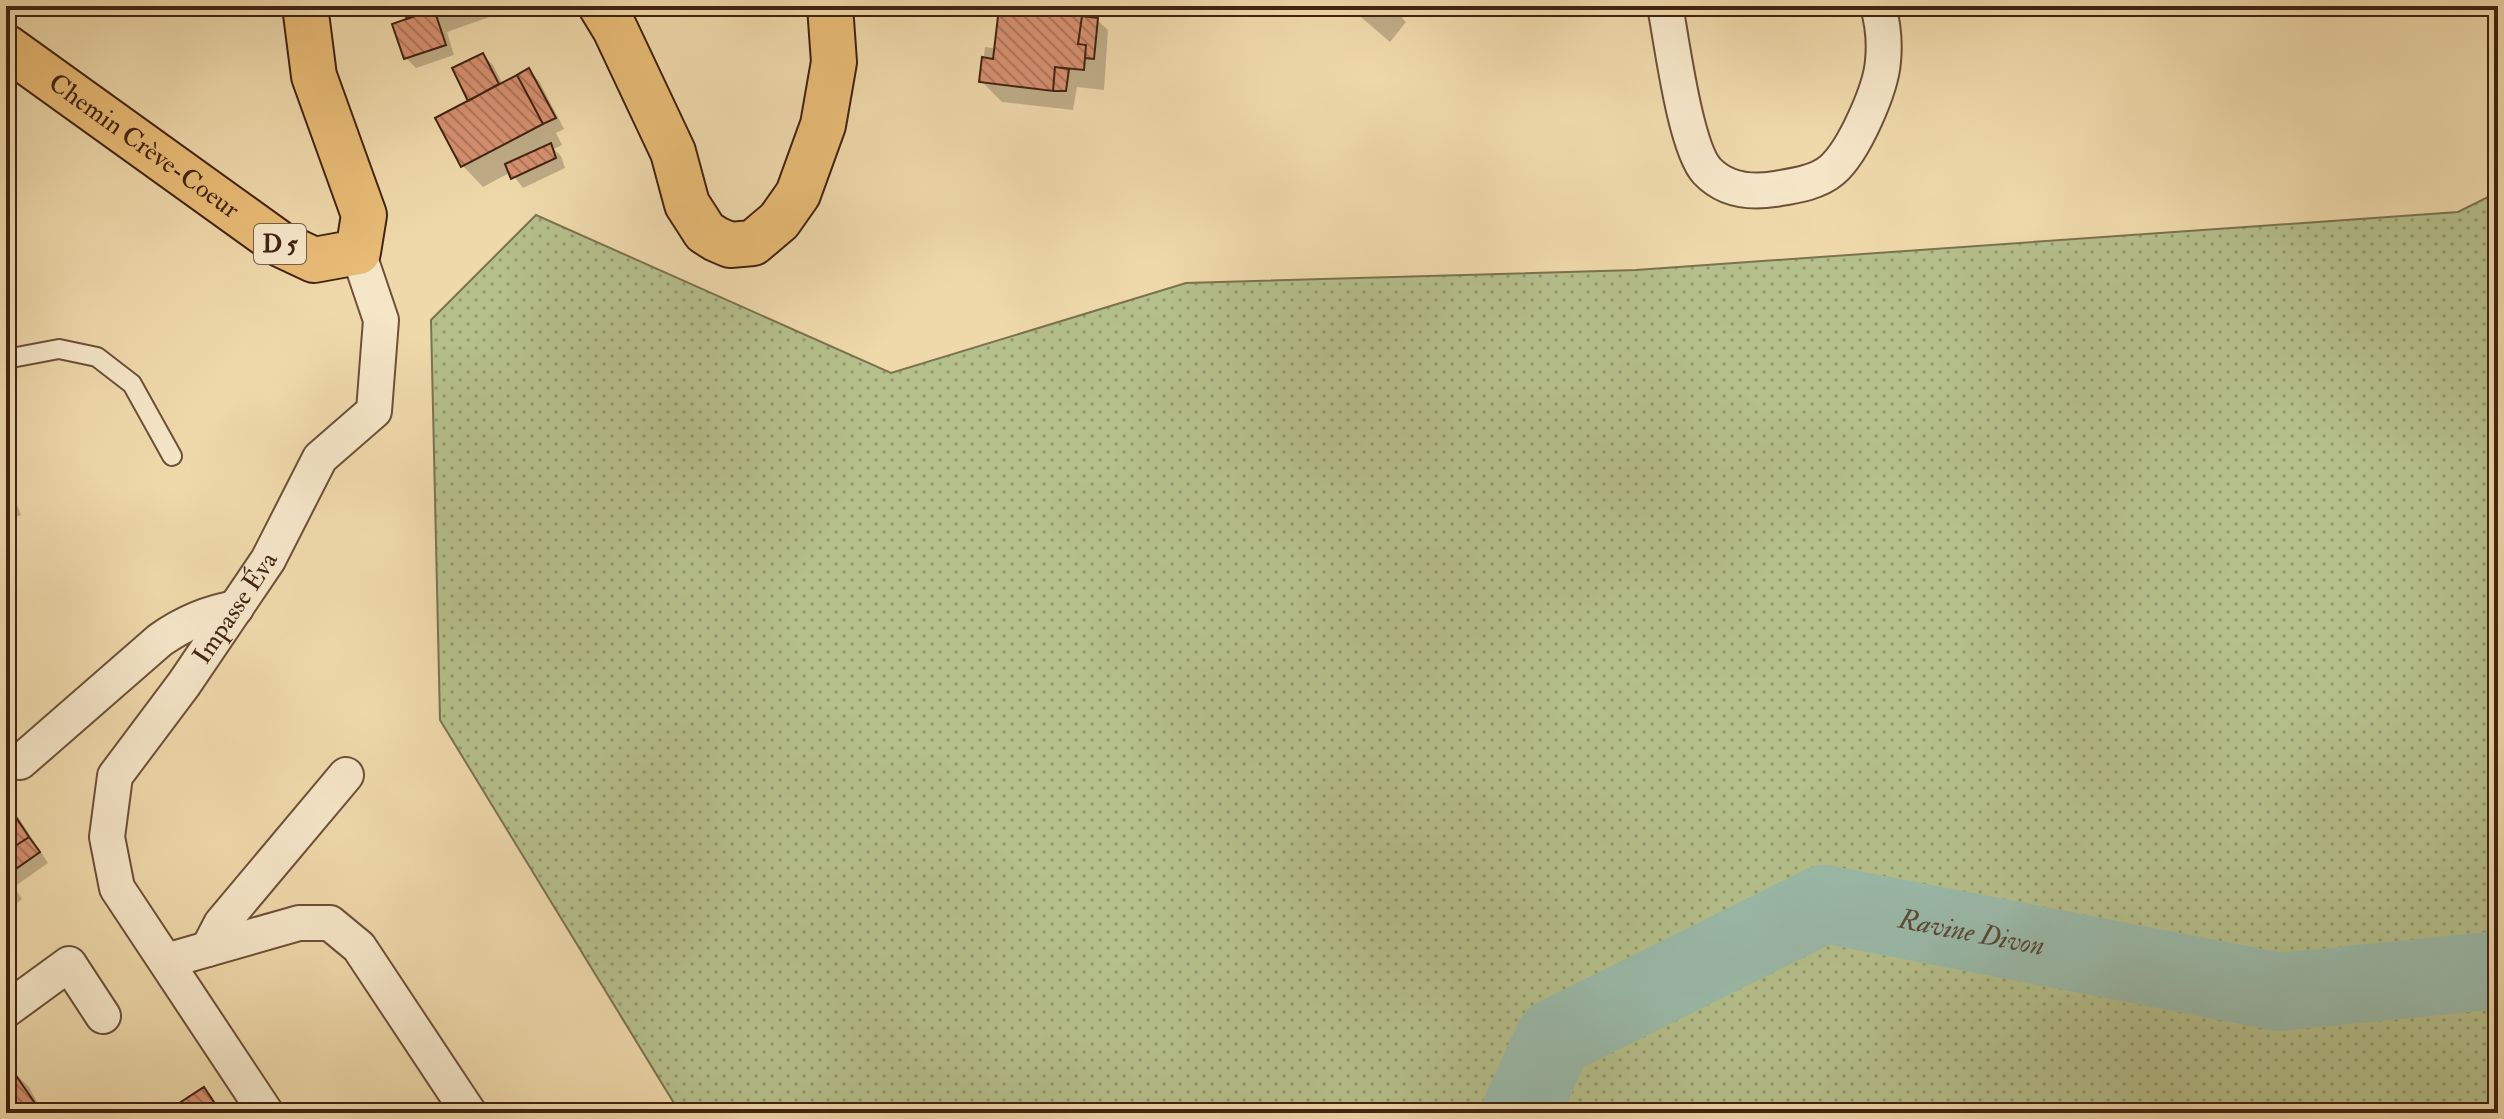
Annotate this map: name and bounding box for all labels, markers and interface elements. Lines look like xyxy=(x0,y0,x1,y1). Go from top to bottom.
street label: Chemin Crève-Coeur xyxy=(42,67,246,226)
road number: D 5 xyxy=(254,224,306,264)
street label: Impasse Éva xyxy=(186,547,285,670)
water label: Ravine Divon xyxy=(1895,901,2047,964)

